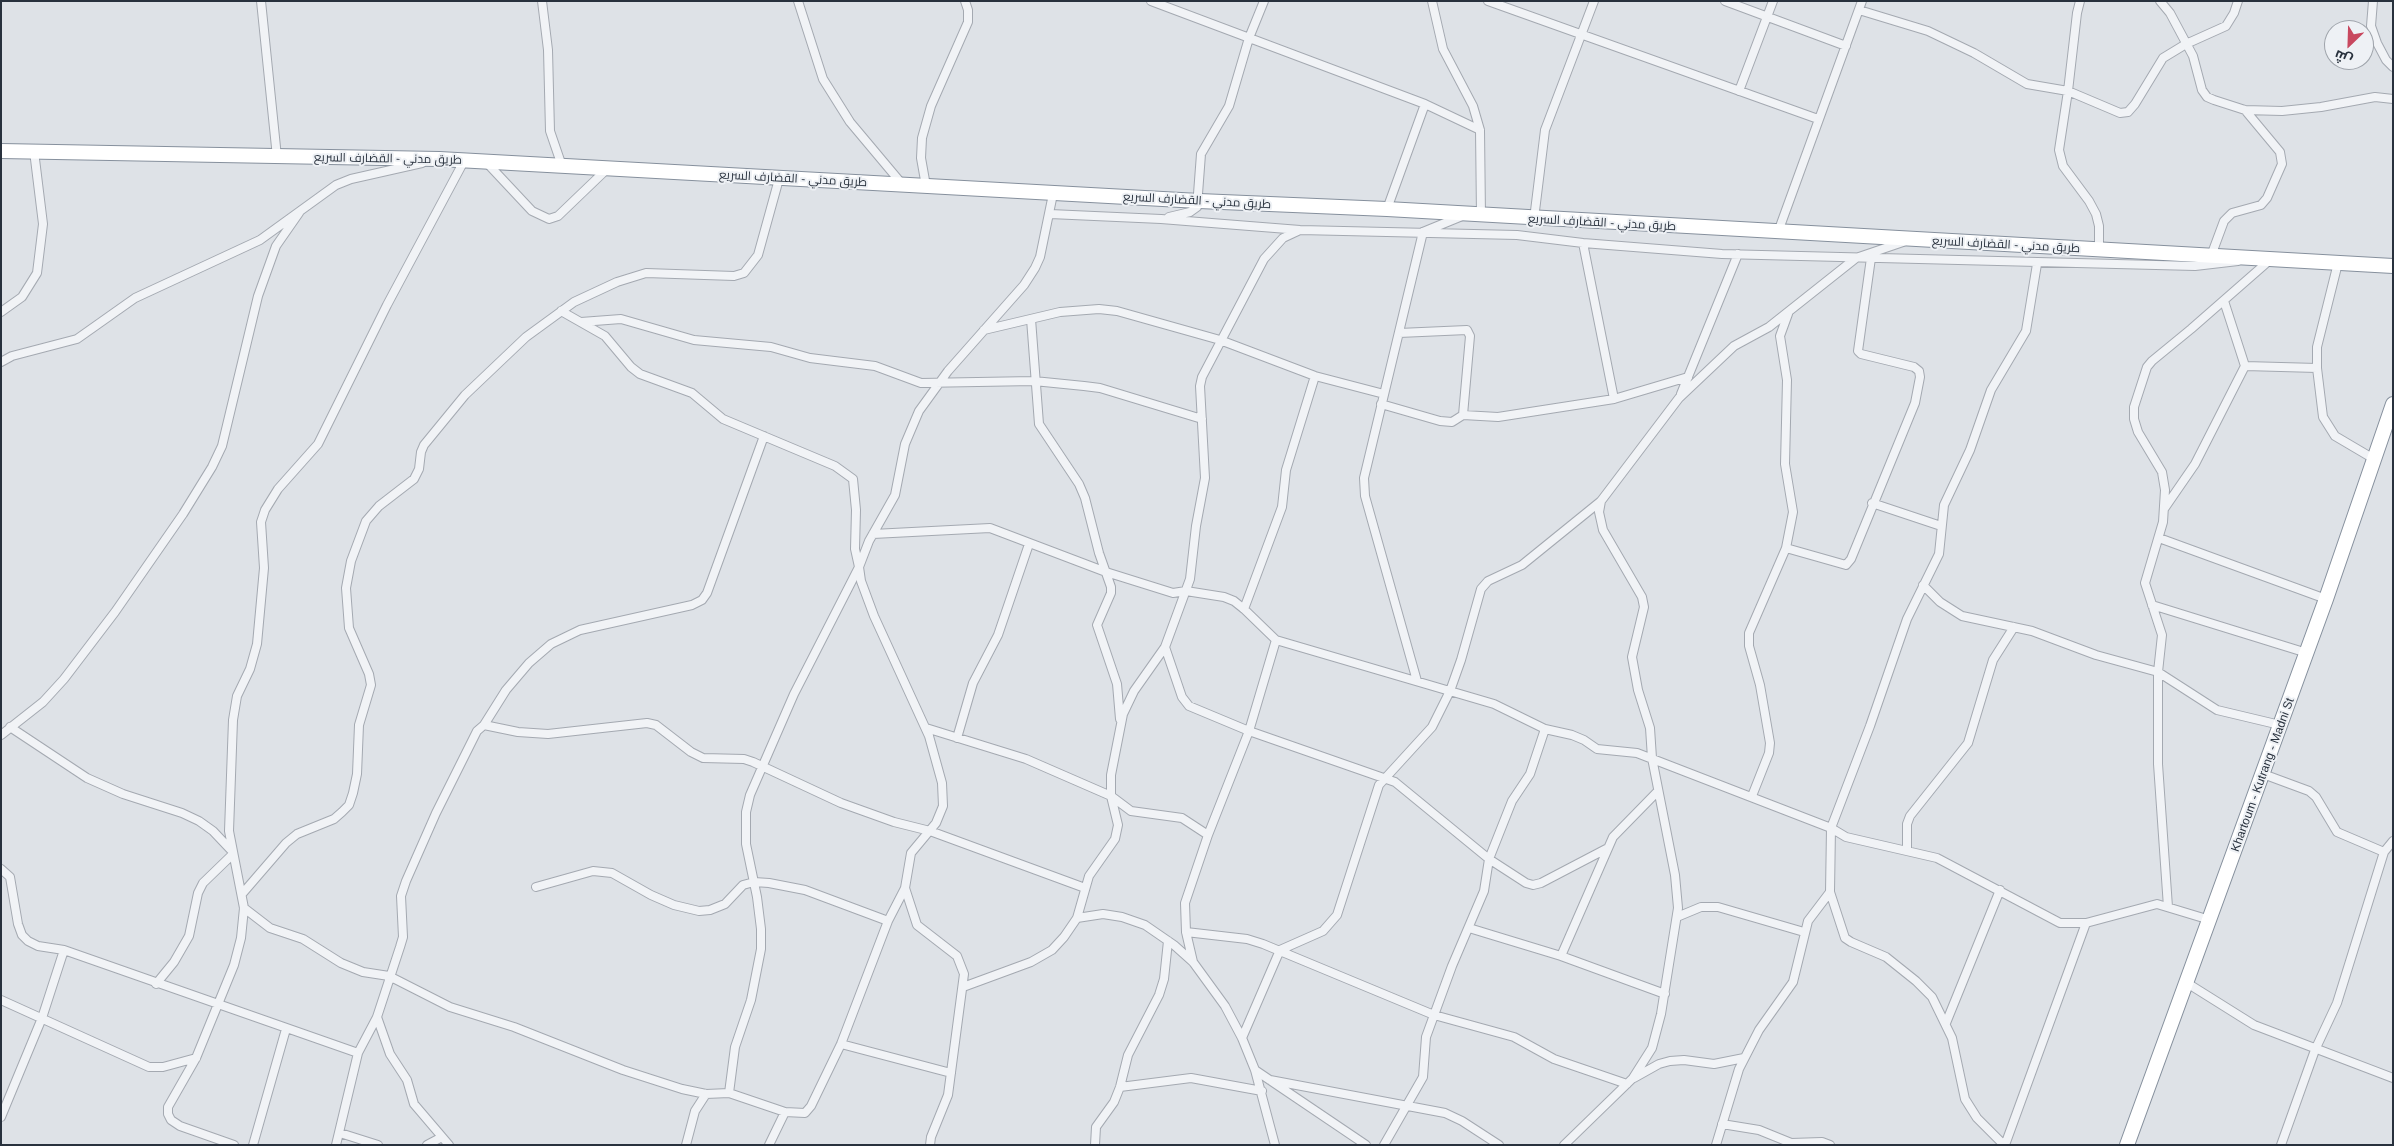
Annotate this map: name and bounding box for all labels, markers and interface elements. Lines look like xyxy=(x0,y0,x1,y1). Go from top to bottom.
north arrow xyxy=(2324,20,2374,70)
text: ش xyxy=(2332,47,2355,69)
street label: طريق مدني - القضارف السريع xyxy=(314,151,462,167)
street label: طريق مدني - القضارف السريع xyxy=(719,168,867,190)
street label: طريق مدني - القضارف السريع xyxy=(1123,190,1271,212)
street label: طريق مدني - القضارف السريع xyxy=(1528,212,1676,234)
street label: طريق مدني - القضارف السريع xyxy=(1932,234,2080,256)
street label: Khartoum - Kutrang - Madni St xyxy=(2228,696,2298,854)

